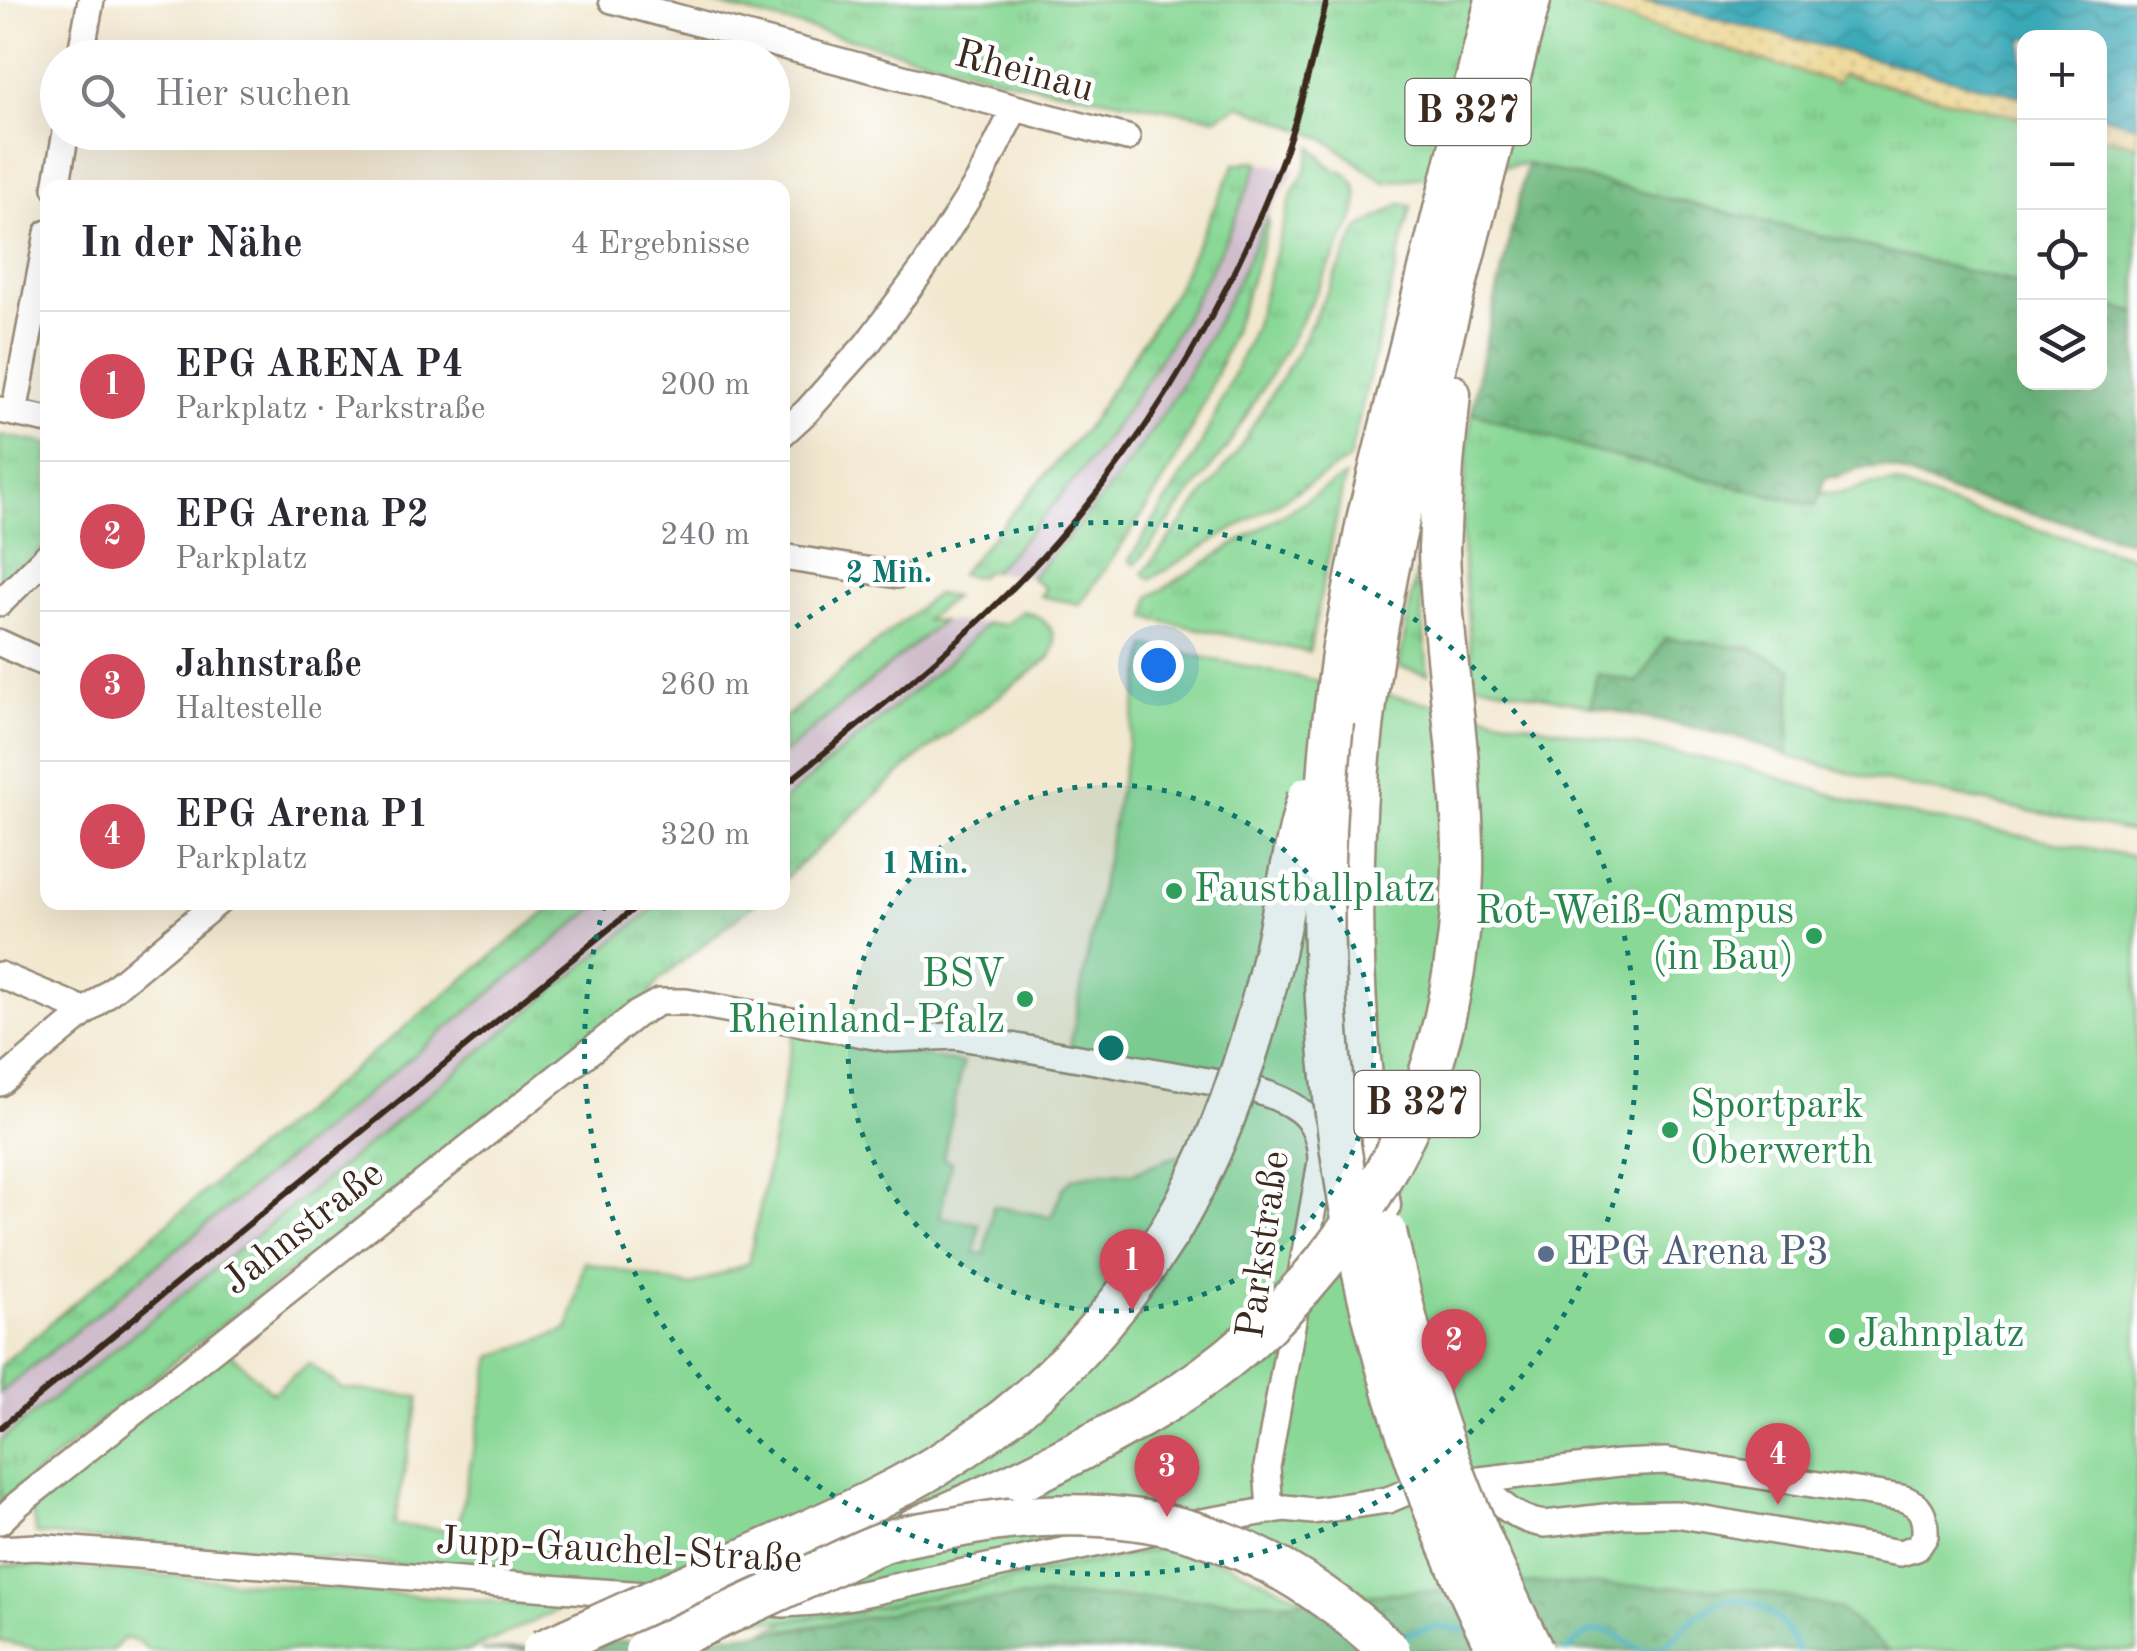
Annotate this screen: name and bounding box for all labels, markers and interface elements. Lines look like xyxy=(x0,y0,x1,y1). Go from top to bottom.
map controls xyxy=(2017,30,2107,390)
button: + xyxy=(2017,30,2107,120)
street label: Rheinau xyxy=(950,35,1098,111)
search box xyxy=(40,40,790,150)
icon: search xyxy=(75,68,130,123)
text: Hier suchen xyxy=(155,76,351,114)
road number: B 327 xyxy=(1406,79,1530,145)
button: − xyxy=(2017,120,2107,210)
button: locate xyxy=(2017,210,2107,300)
text: In der Nähe xyxy=(80,224,303,266)
text: 4 Ergebnisse xyxy=(570,229,750,261)
button: layers xyxy=(2017,300,2107,390)
text: EPG ARENA P4 xyxy=(175,347,464,385)
text: 1 xyxy=(103,370,122,402)
text: 200 m xyxy=(660,370,750,402)
text: Parkplatz · Parkstraße xyxy=(175,394,486,426)
text: EPG Arena P2 xyxy=(175,497,429,535)
text: 2 xyxy=(103,520,122,552)
text: 240 m xyxy=(660,520,750,552)
text: Parkplatz xyxy=(175,544,307,576)
text: 2 Min. xyxy=(846,559,932,589)
your location xyxy=(1133,640,1184,691)
text: Jahnstraße xyxy=(175,647,362,685)
text: 3 xyxy=(103,670,122,702)
text: 260 m xyxy=(660,670,750,702)
text: Haltestelle xyxy=(175,694,322,726)
text: EPG Arena P1 xyxy=(175,797,429,835)
text: 4 xyxy=(103,820,122,852)
text: 320 m xyxy=(660,820,750,852)
text: Parkplatz xyxy=(175,844,307,876)
text: 1 Min. xyxy=(882,850,968,880)
place label: Faustballplatz xyxy=(1194,871,1436,911)
marker: Faustballplatz xyxy=(1163,880,1185,902)
place label: Rot-Weiß-Campus (in Bau) xyxy=(1475,893,1794,979)
marker: Rot-Weiß-Campus (in Bau) xyxy=(1803,925,1825,947)
place label: BSV Rheinland-Pfalz xyxy=(727,956,1005,1042)
marker: BSV Rheinland-Pfalz xyxy=(1014,988,1036,1010)
centre of rings xyxy=(1093,1030,1129,1066)
road number: B 327 xyxy=(1354,1071,1480,1137)
place label: Sportpark Oberwerth xyxy=(1690,1087,1873,1173)
marker: Sportpark Oberwerth xyxy=(1659,1119,1681,1141)
street label: Parkstraße xyxy=(1232,1148,1298,1342)
street label: Jahnstraße xyxy=(216,1154,392,1304)
pin: 1 xyxy=(1100,1228,1164,1311)
place label: EPG Arena P3 xyxy=(1566,1234,1829,1274)
marker: EPG Arena P3 xyxy=(1535,1243,1557,1265)
pin: 2 xyxy=(1422,1308,1486,1391)
place label: Jahnplatz xyxy=(1857,1316,2025,1356)
marker: Jahnplatz xyxy=(1826,1325,1848,1347)
pin: 4 xyxy=(1746,1422,1810,1505)
pin: 3 xyxy=(1134,1434,1200,1517)
street label: Jupp-Gauchel-Straße xyxy=(435,1522,803,1582)

